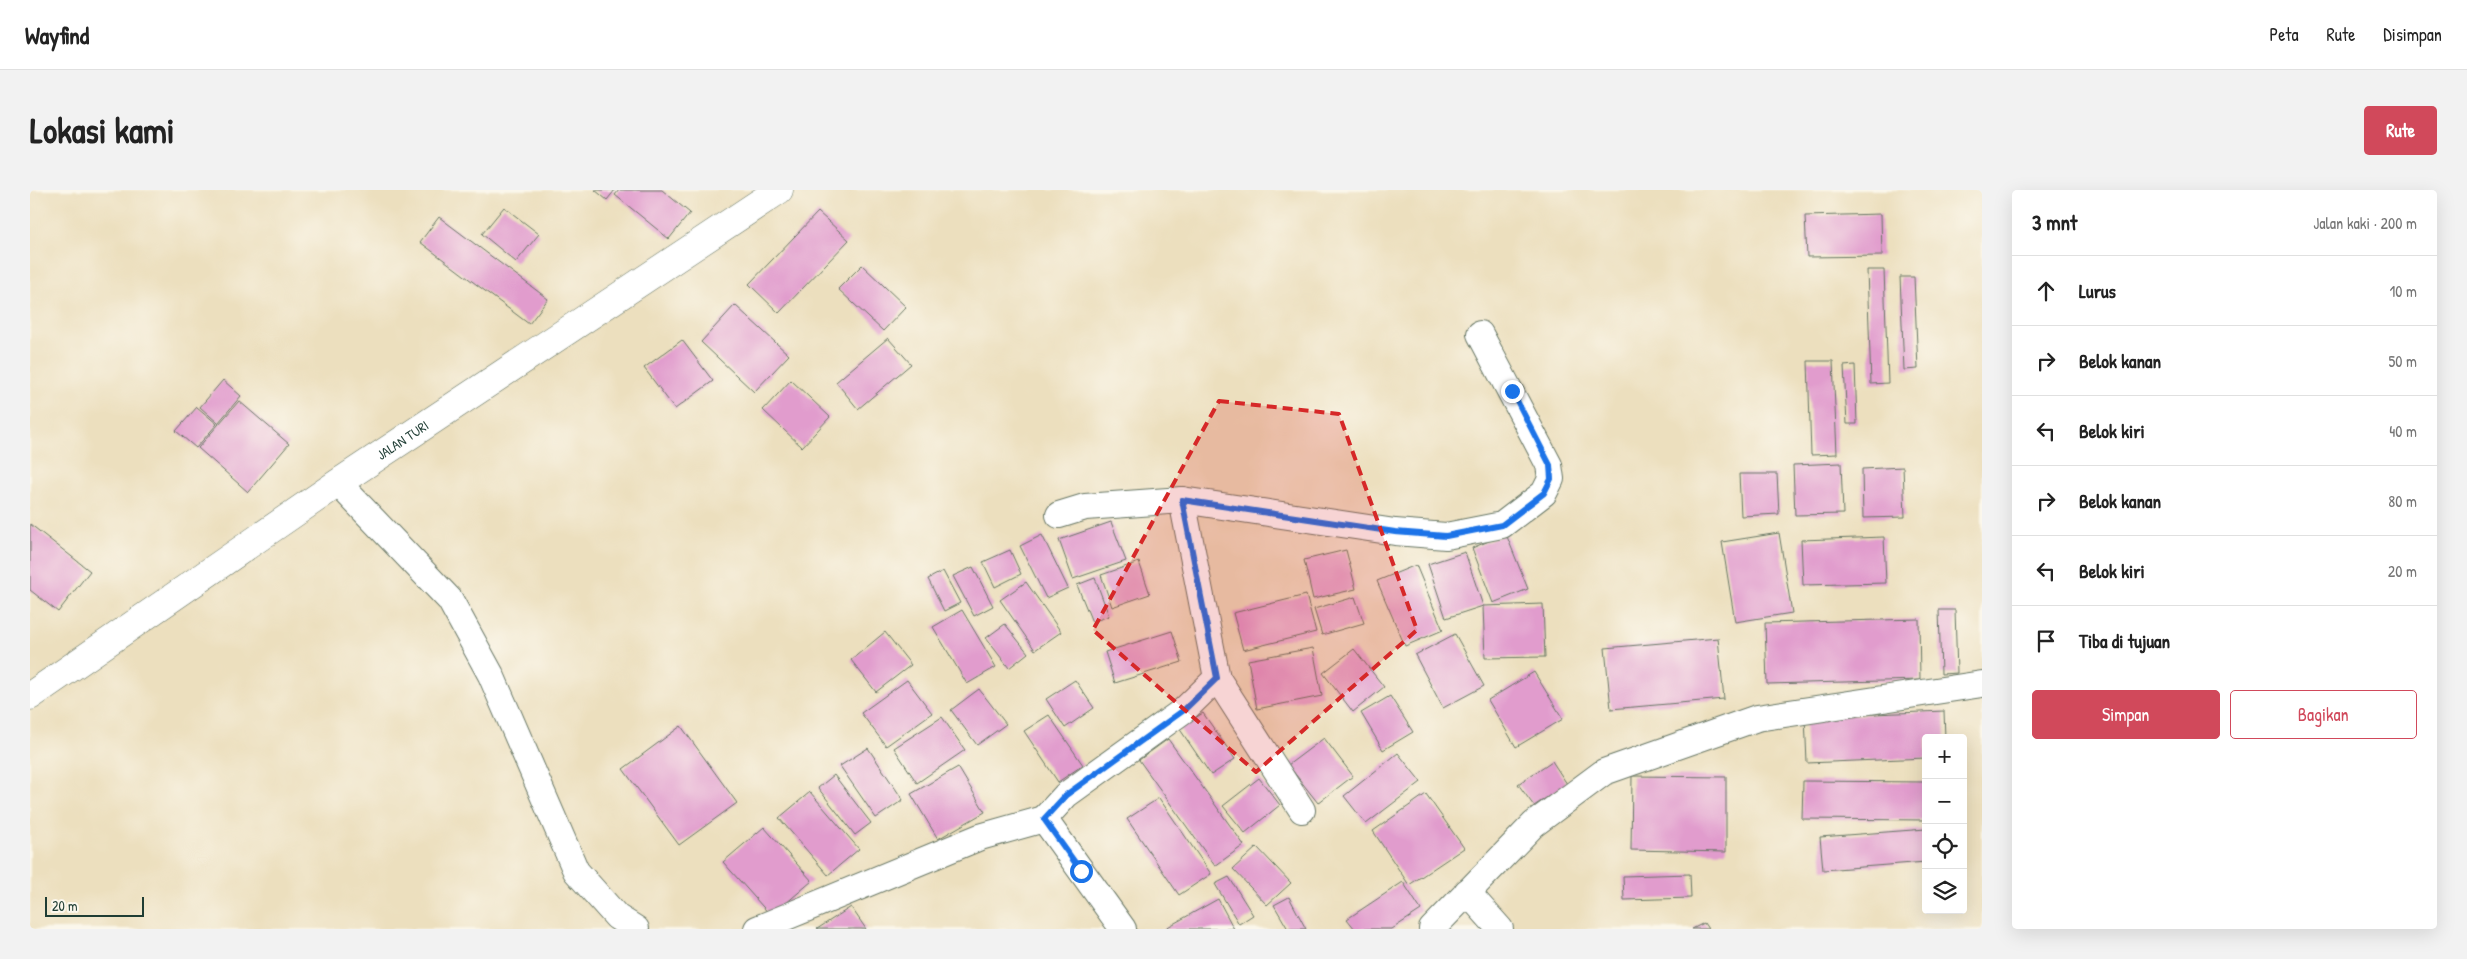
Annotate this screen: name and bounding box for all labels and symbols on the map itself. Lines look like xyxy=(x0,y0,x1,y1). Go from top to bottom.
route end xyxy=(1501,380,1524,403)
street label: JALAN TURI xyxy=(373,416,432,464)
route start xyxy=(1070,860,1093,883)
scale bar xyxy=(45,894,144,917)

